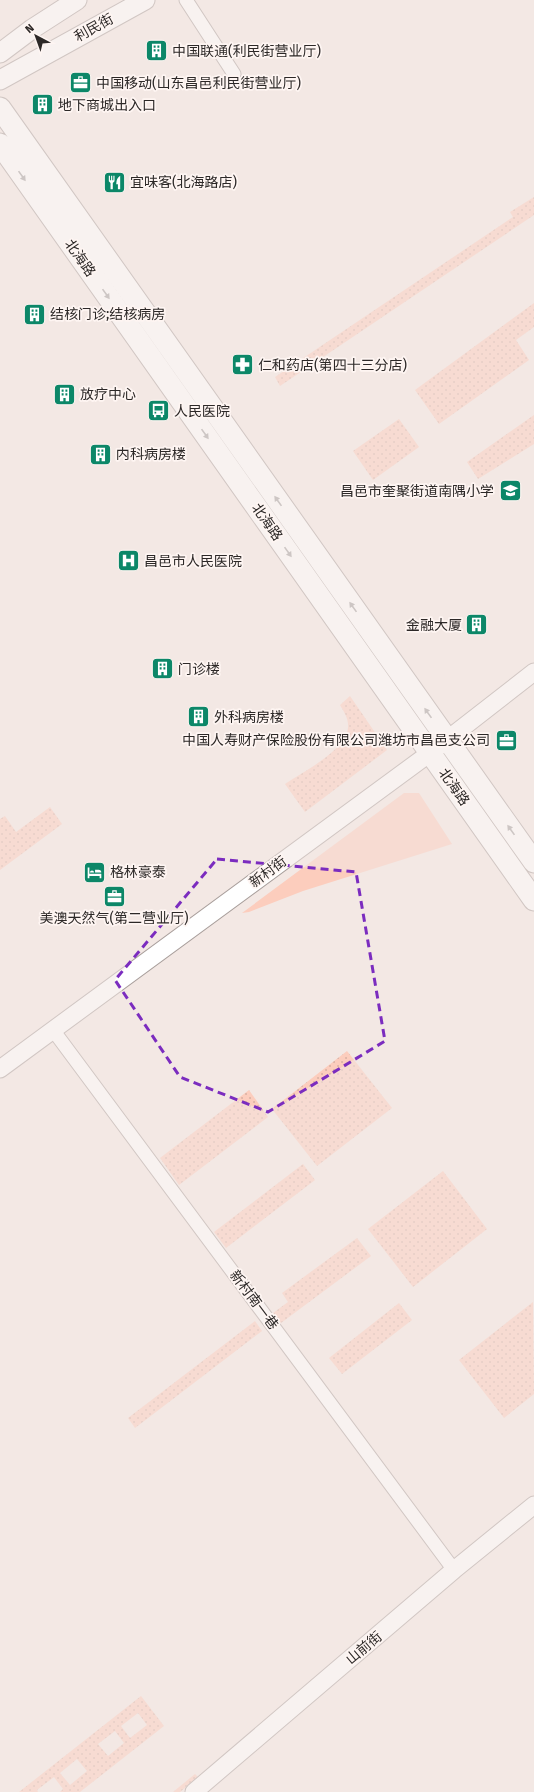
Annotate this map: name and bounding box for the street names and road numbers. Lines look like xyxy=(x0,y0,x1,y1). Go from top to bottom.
street label: 利民街 xyxy=(72,10,116,46)
street label: 北海路 xyxy=(61,236,99,280)
street label: 北海路 xyxy=(248,500,286,544)
street label: 北海路 xyxy=(435,765,473,809)
street label: 新村街 xyxy=(246,853,290,891)
street label: 新村南一巷 xyxy=(226,1267,282,1333)
street label: 山前街 xyxy=(342,1628,386,1668)

